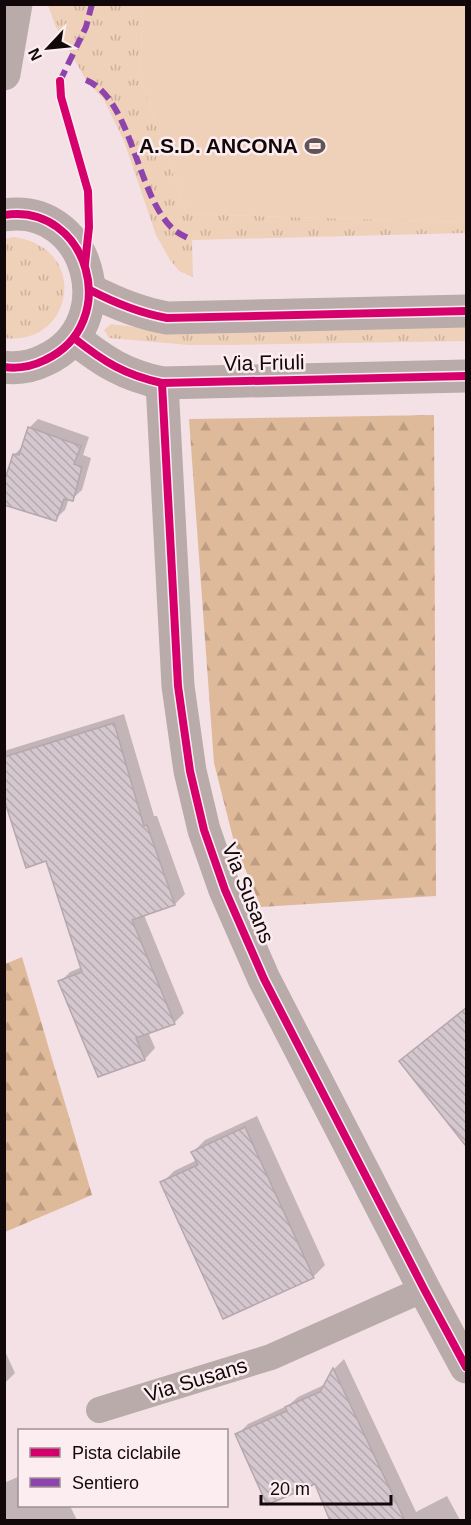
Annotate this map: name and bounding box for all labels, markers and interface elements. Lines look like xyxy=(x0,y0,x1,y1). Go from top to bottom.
north arrow xyxy=(18,18,78,78)
text: N xyxy=(25,45,45,63)
place label: A.S.D. ANCONA xyxy=(139,134,298,157)
sports icon: A.S.D. ANCONA xyxy=(303,134,327,158)
street label: Via Friuli xyxy=(223,350,305,375)
street label: Via Susans xyxy=(218,839,279,946)
street label: Via Susans xyxy=(142,1353,250,1406)
legend xyxy=(18,1429,228,1507)
text: Pista ciclabile xyxy=(72,1443,181,1463)
scale bar xyxy=(261,1468,392,1506)
text: Sentiero xyxy=(72,1473,139,1493)
text: 20 m xyxy=(270,1479,310,1499)

